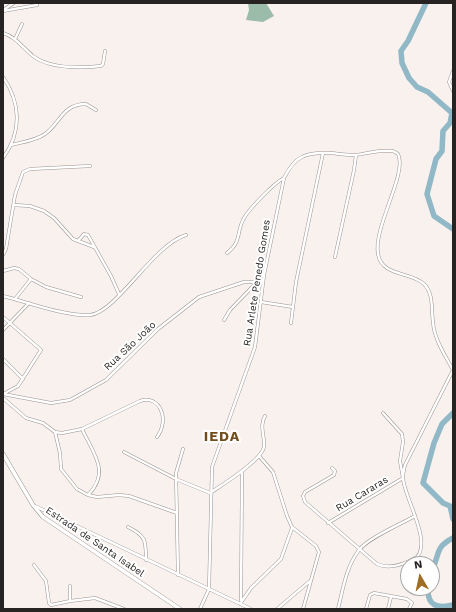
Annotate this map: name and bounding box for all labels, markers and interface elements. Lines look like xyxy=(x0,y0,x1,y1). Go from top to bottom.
street label: Rua Arlete Penedo Gomes xyxy=(241,219,273,347)
street label: Rua São João xyxy=(102,319,158,373)
district label: IEDA xyxy=(204,429,240,445)
street label: Rua Cararas xyxy=(334,474,390,514)
street label: Estrada de Santa Isabel xyxy=(43,504,147,580)
north arrow xyxy=(400,556,440,596)
text: N xyxy=(413,558,423,572)

